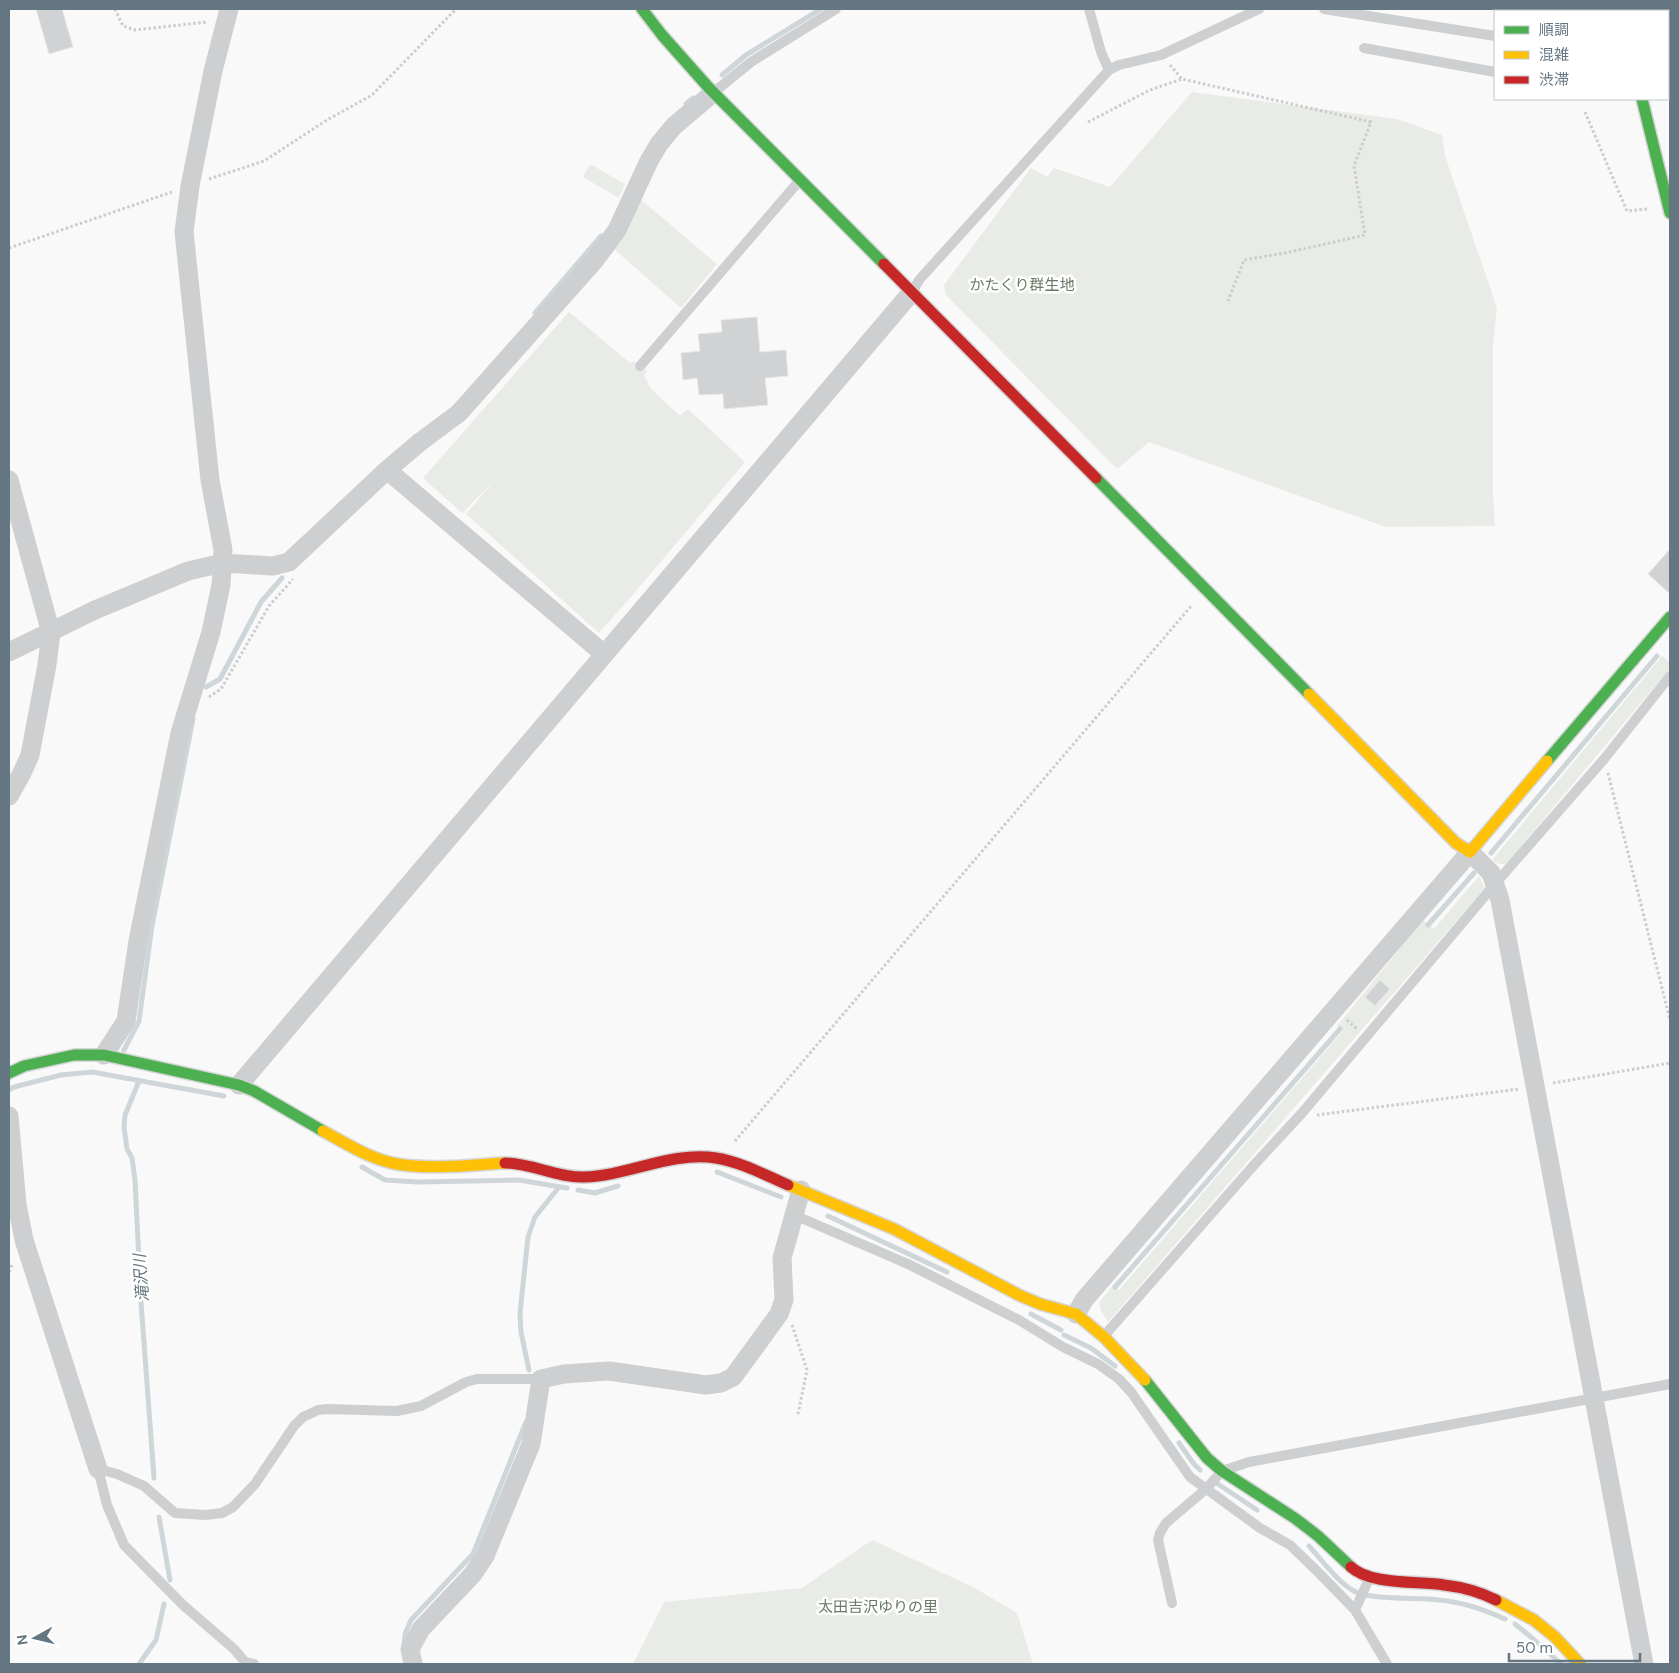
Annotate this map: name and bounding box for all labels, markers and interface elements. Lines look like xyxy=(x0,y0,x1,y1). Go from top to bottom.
legend xyxy=(1494,10,1669,100)
text: 順調 xyxy=(1539,20,1569,40)
text: 混雑 xyxy=(1539,45,1569,65)
text: 渋滞 xyxy=(1539,70,1569,90)
park label: かたくり群生地 xyxy=(969,275,1075,295)
water label: 滝沢川 xyxy=(129,1251,153,1303)
park label: 太田吉沢ゆりの里 xyxy=(818,1597,938,1617)
north arrow xyxy=(10,1613,60,1663)
scale bar xyxy=(1509,1630,1640,1662)
text: N xyxy=(13,1633,32,1646)
text: 50 m xyxy=(1516,1638,1553,1658)

